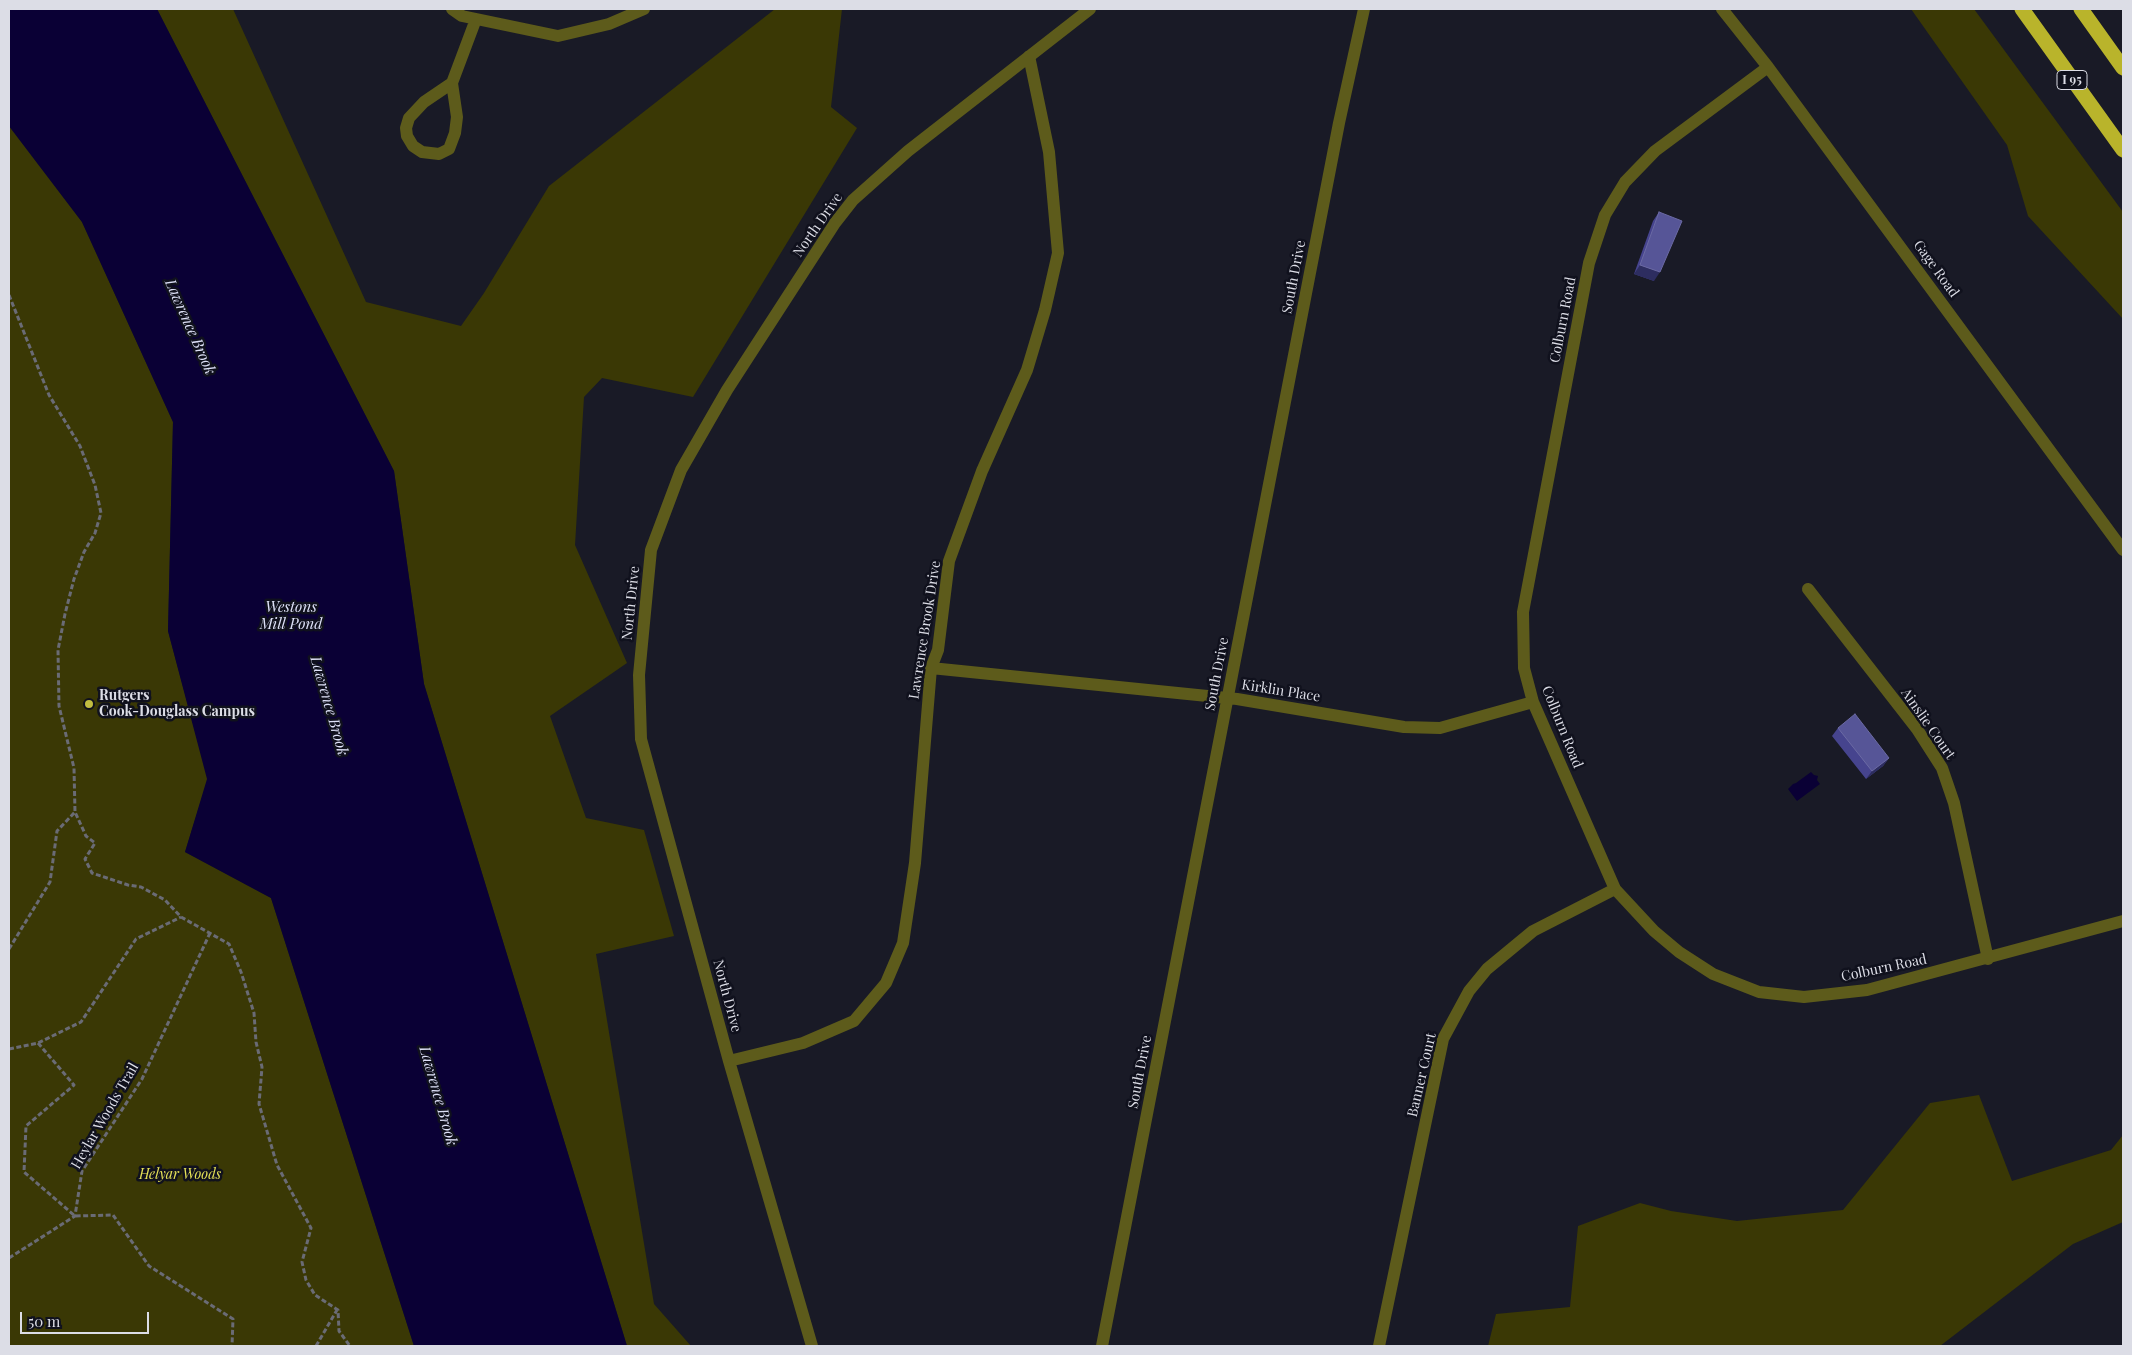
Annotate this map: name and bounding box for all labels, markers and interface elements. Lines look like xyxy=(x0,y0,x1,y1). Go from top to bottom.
road number: I 95 xyxy=(2057,70,2087,90)
street label: North Drive xyxy=(790,190,846,260)
street label: Gage Road xyxy=(1910,237,1962,301)
street label: South Drive xyxy=(1279,239,1309,315)
water label: Lawrence Brook xyxy=(161,276,219,378)
street label: Colburn Road xyxy=(1546,276,1580,364)
street label: Lawrence Brook Drive xyxy=(906,560,944,700)
street label: North Drive xyxy=(619,565,643,641)
water label: Westons Mill Pond xyxy=(260,598,322,633)
street label: South Drive xyxy=(1202,636,1232,712)
water label: Lawrence Brook xyxy=(306,654,352,758)
street label: Kirklin Place xyxy=(1240,676,1322,706)
street label: Colburn Road xyxy=(1538,683,1586,771)
street label: Ainslie Court xyxy=(1897,685,1959,763)
place label: Rutgers Cook-Douglass Campus xyxy=(99,688,255,720)
marker: Rutgers Cook-Douglass Campus xyxy=(83,698,95,710)
street label: Colburn Road xyxy=(1840,951,1928,985)
street label: North Drive xyxy=(709,958,745,1034)
street label: Banner Court xyxy=(1404,1031,1440,1119)
street label: South Drive xyxy=(1125,1034,1155,1110)
water label: Lawrence Brook xyxy=(415,1044,461,1148)
street label: Heylar Woods Trail xyxy=(68,1060,142,1172)
park label: Helyar Woods xyxy=(139,1167,221,1183)
scale bar xyxy=(22,1302,151,1334)
text: 50 m xyxy=(28,1311,60,1331)

